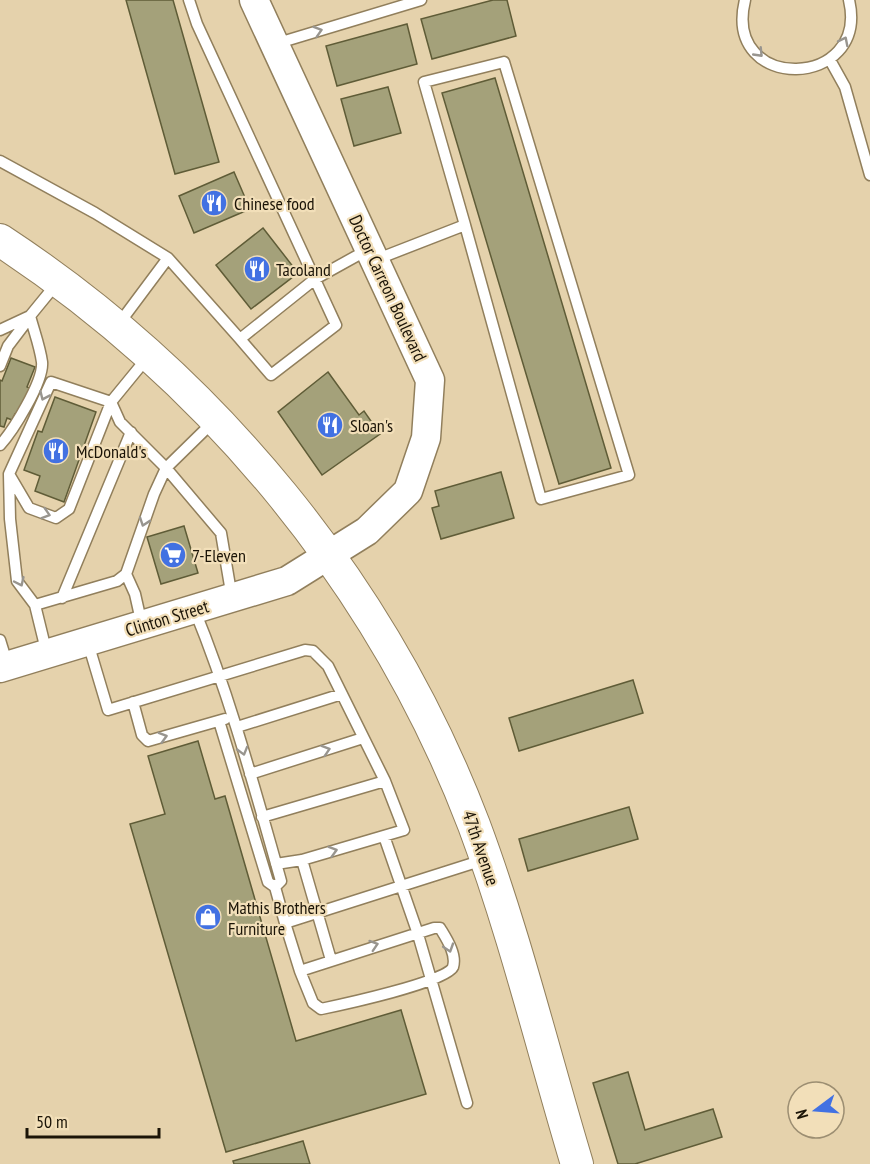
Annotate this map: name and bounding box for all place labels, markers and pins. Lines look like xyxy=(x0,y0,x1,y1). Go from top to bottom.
restaurant icon: Chinese food xyxy=(199,188,229,218)
place label: Chinese food xyxy=(234,192,315,215)
restaurant icon: Tacoland xyxy=(242,254,272,284)
place label: Tacoland xyxy=(276,258,331,281)
restaurant icon: Sloan's xyxy=(315,410,345,440)
place label: Sloan's xyxy=(350,414,393,437)
restaurant icon: McDonald's xyxy=(41,436,71,466)
place label: McDonald's xyxy=(76,440,147,463)
supermarket icon: 7-Eleven xyxy=(158,540,188,570)
place label: 7-Eleven xyxy=(192,544,246,567)
place label: Mathis Brothers Furniture xyxy=(228,896,326,940)
shop icon: Mathis Brothers Furniture xyxy=(193,902,223,932)

